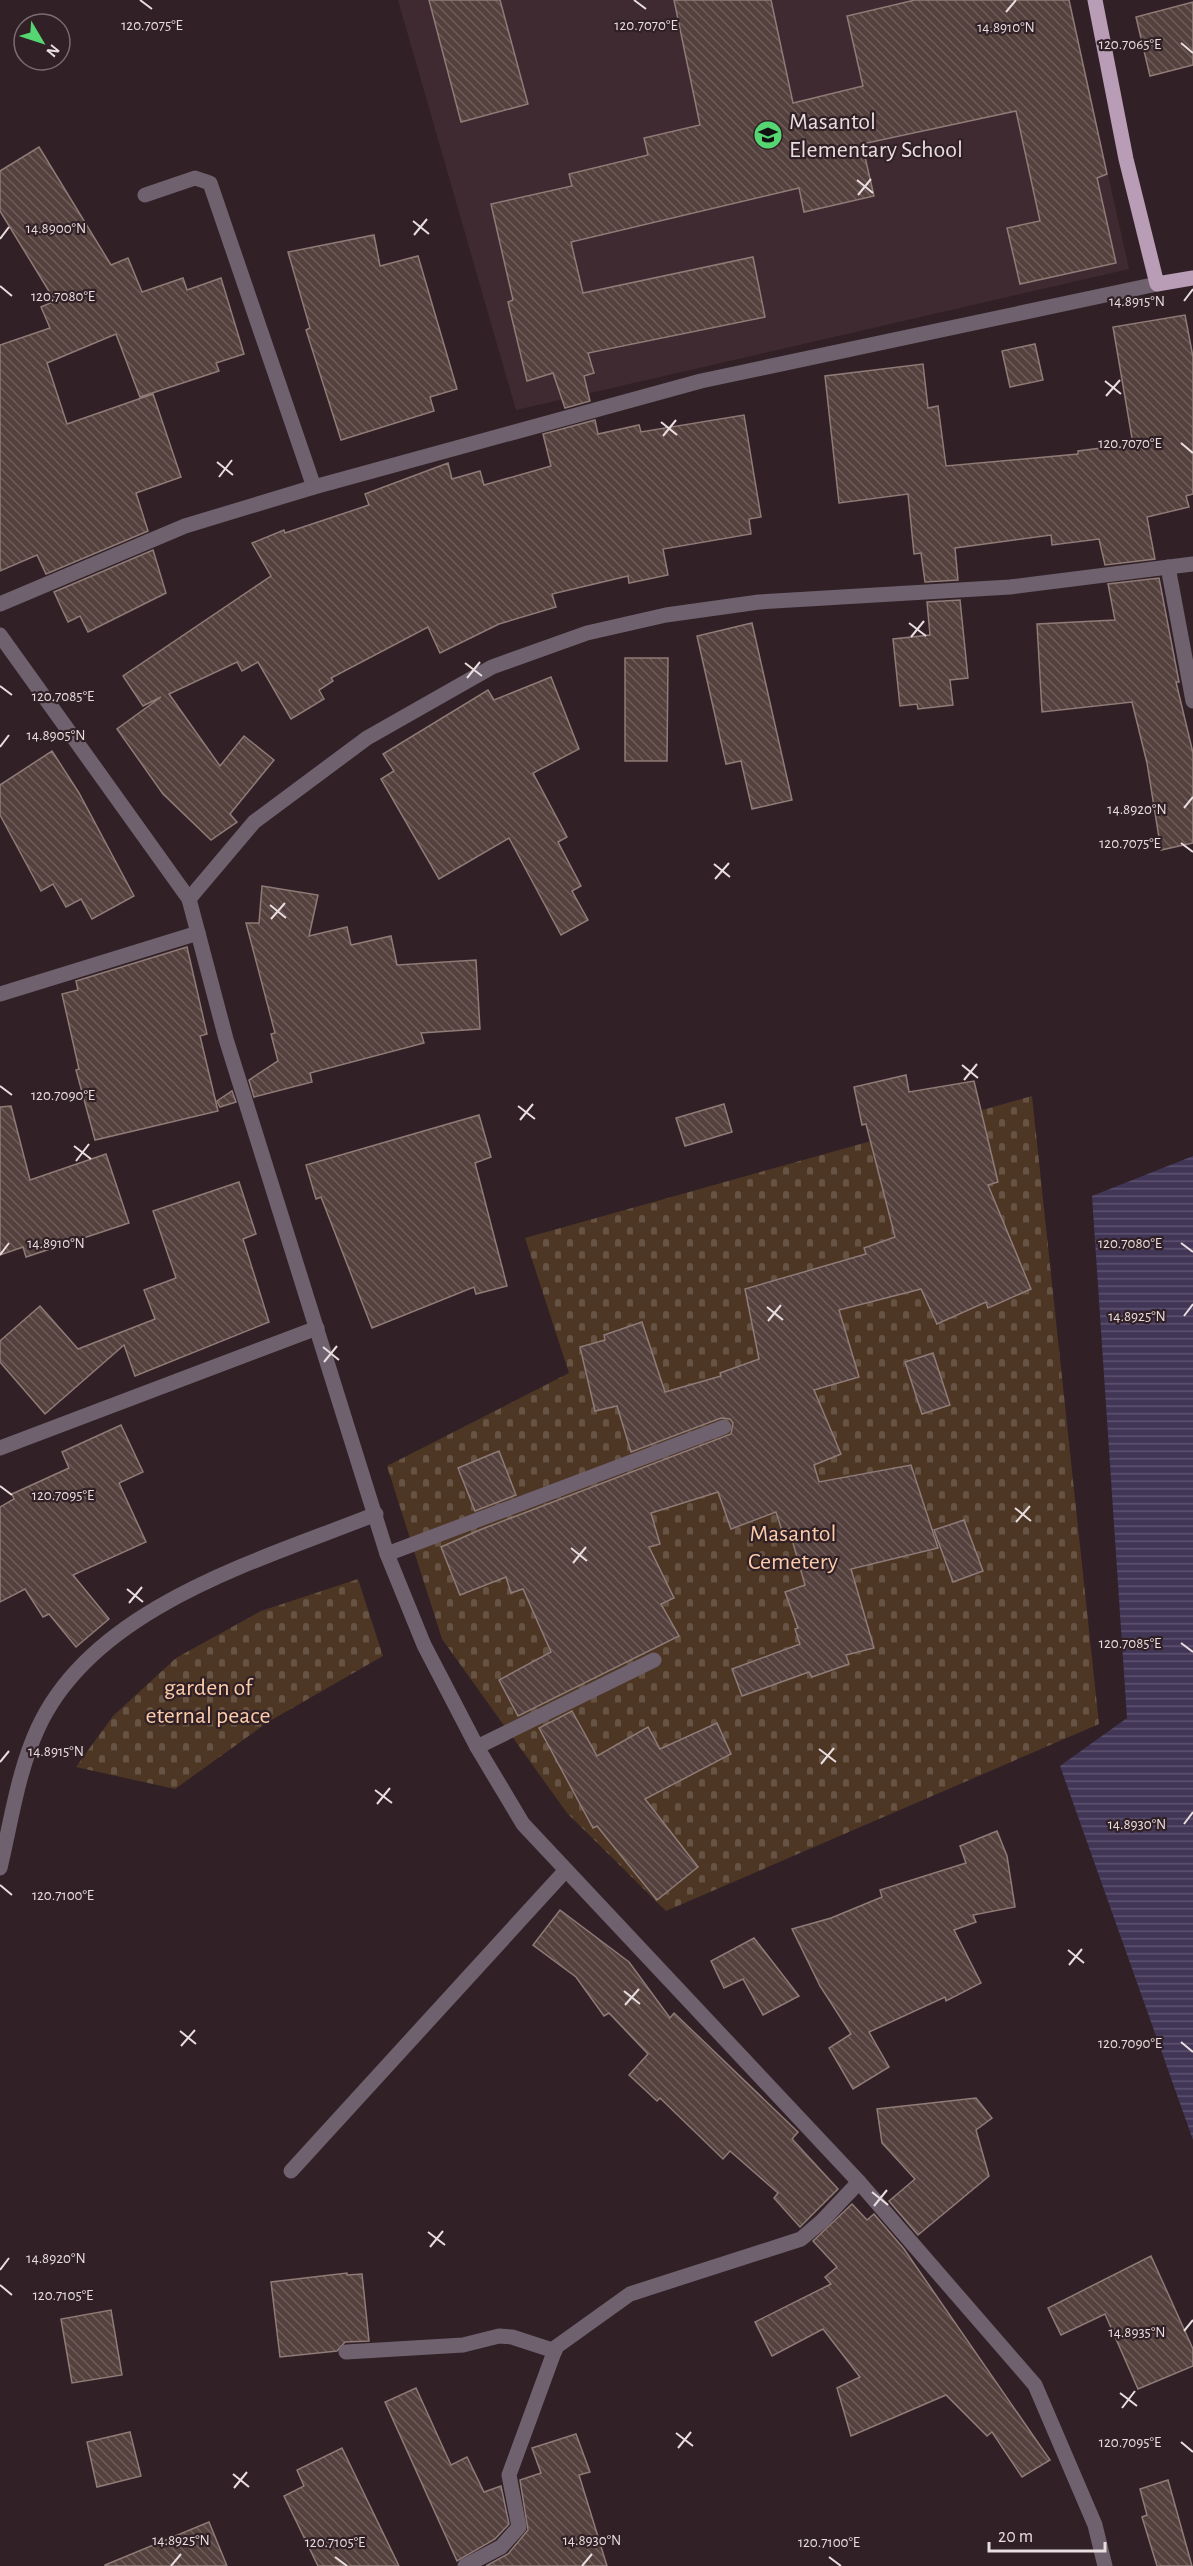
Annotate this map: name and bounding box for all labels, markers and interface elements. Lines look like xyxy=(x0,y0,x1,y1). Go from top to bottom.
north arrow xyxy=(12,12,72,72)
text: 120.7075°E xyxy=(121,18,183,33)
text: 120.7070°E xyxy=(614,18,678,33)
text: 14.8910°N xyxy=(977,20,1035,35)
text: 120.7065°E xyxy=(1099,37,1161,52)
text: N xyxy=(43,41,63,60)
place label: Masantol Elementary School xyxy=(789,110,963,162)
school or university icon: Masantol Elementary School xyxy=(752,119,784,151)
text: 14.8900°N xyxy=(26,221,86,236)
text: 120.7080°E xyxy=(31,289,95,304)
text: 14.8915°N xyxy=(1109,294,1165,309)
text: 120.7070°E xyxy=(1098,436,1162,451)
text: 120.7085°E xyxy=(32,689,94,704)
text: 14.8905°N xyxy=(27,728,85,743)
text: 14.8920°N xyxy=(1107,802,1167,817)
text: 120.7075°E xyxy=(1099,836,1161,851)
text: 120.7090°E xyxy=(31,1088,95,1103)
text: 14.8910°N xyxy=(27,1236,85,1251)
text: 120.7080°E xyxy=(1098,1236,1162,1251)
text: 14.8925°N xyxy=(1108,1309,1166,1324)
text: 120.7095°E xyxy=(32,1488,94,1503)
park label: Masantol Cemetery xyxy=(748,1522,838,1574)
text: 120.7085°E xyxy=(1099,1636,1161,1651)
park label: garden of eternal peace xyxy=(145,1676,271,1728)
text: 14.8915°N xyxy=(28,1744,84,1759)
text: 14.8930°N xyxy=(1108,1817,1166,1832)
text: 120.7100°E xyxy=(32,1888,94,1903)
text: 120.7090°E xyxy=(1098,2036,1162,2051)
text: 14.8920°N xyxy=(26,2251,86,2266)
text: 120.7105°E xyxy=(33,2288,93,2303)
text: 14.8935°N xyxy=(1108,2325,1166,2340)
text: 120.7095°E xyxy=(1099,2435,1161,2450)
scale bar xyxy=(989,2515,1104,2553)
text: 20 m xyxy=(998,2528,1033,2546)
text: 14.8925°N xyxy=(152,2533,210,2548)
text: 14.8930°N xyxy=(563,2533,621,2548)
text: 120.7105°E xyxy=(305,2535,365,2550)
text: 120.7100°E xyxy=(798,2535,860,2550)

